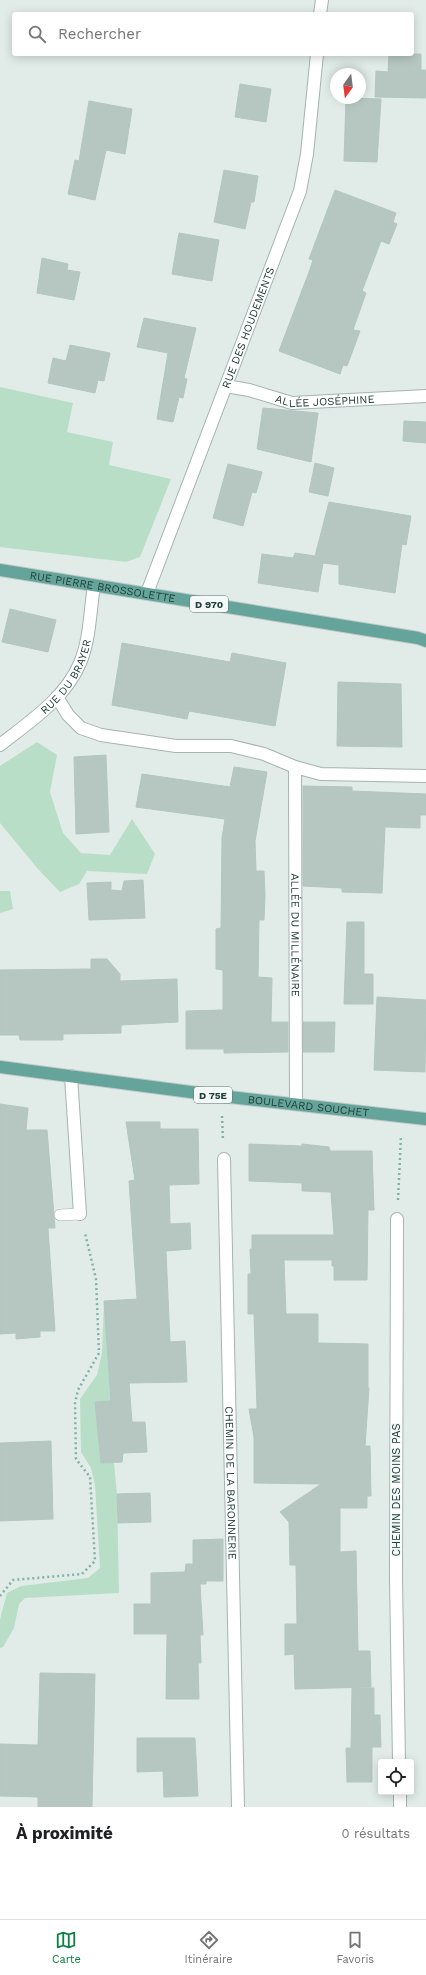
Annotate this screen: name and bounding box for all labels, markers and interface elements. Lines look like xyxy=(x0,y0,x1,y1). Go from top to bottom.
search box xyxy=(12,12,414,56)
icon: search xyxy=(26,23,48,45)
text: Rechercher xyxy=(58,25,141,43)
north arrow xyxy=(330,68,366,104)
street label: RUE DES HOUDEMENTS xyxy=(220,265,277,390)
street label: ALLÉE JOSÉPHINE xyxy=(274,392,375,410)
street label: RUE PIERRE BROSSOLETTE xyxy=(29,569,176,605)
road number: D 970 xyxy=(190,596,228,612)
street label: RUE DU BRAYER xyxy=(38,638,94,717)
street label: ALLÉE DU MILLÉNAIRE xyxy=(288,873,303,997)
road number: D 75E xyxy=(194,1087,232,1103)
street label: BOULEVARD SOUCHET xyxy=(247,1093,370,1120)
street label: CHEMIN DE LA BARONNERIE xyxy=(222,1406,239,1560)
street label: CHEMIN DES MOINS PAS xyxy=(390,1423,403,1557)
map controls xyxy=(378,1759,414,1795)
button: locate xyxy=(378,1759,414,1795)
text: À proximité xyxy=(16,1823,113,1843)
text: 0 résultats xyxy=(341,1826,410,1841)
tab: Carte xyxy=(52,1929,81,1966)
tab: Itinéraire xyxy=(185,1929,233,1966)
tab: Favoris xyxy=(336,1929,374,1966)

